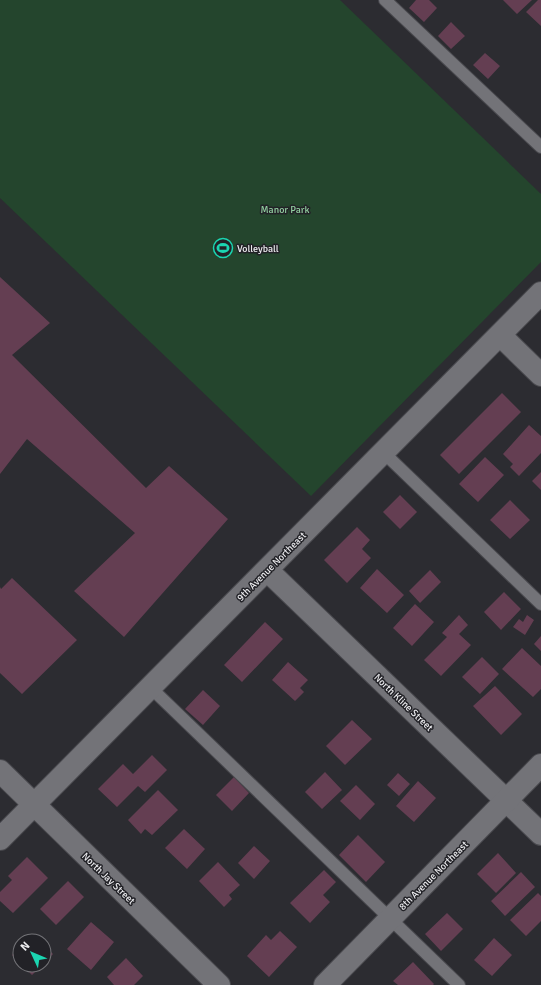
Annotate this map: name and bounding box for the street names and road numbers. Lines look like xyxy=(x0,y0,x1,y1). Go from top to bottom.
street label: 9th Avenue Northeast xyxy=(235,529,309,604)
street label: North Kline Street xyxy=(371,672,436,734)
street label: 8th Avenue Northeast xyxy=(397,838,471,913)
street label: North Jay Street xyxy=(79,850,138,907)

